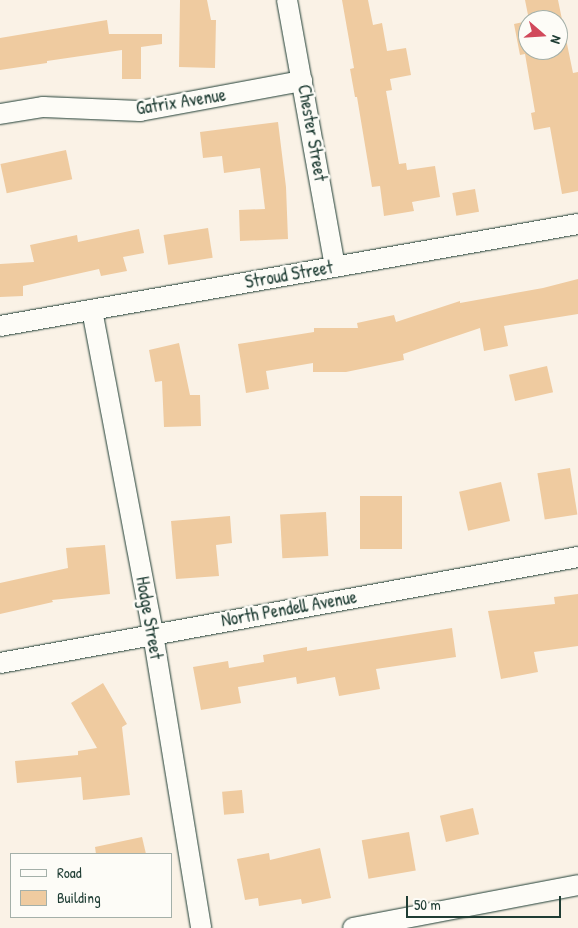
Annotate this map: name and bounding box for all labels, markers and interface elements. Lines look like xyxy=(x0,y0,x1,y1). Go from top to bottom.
north arrow xyxy=(518,10,568,60)
text: N xyxy=(547,33,567,46)
street label: Chester Street xyxy=(293,83,331,183)
street label: Gatrix Avenue xyxy=(135,84,227,120)
street label: Stroud Street xyxy=(243,257,335,293)
street label: Hodge Street xyxy=(131,575,167,661)
street label: North Pendell Avenue xyxy=(219,586,359,632)
legend xyxy=(10,853,172,918)
text: Road xyxy=(57,862,82,883)
scale bar xyxy=(408,886,563,918)
text: Building xyxy=(57,887,101,908)
text: 50 m xyxy=(414,894,441,915)

